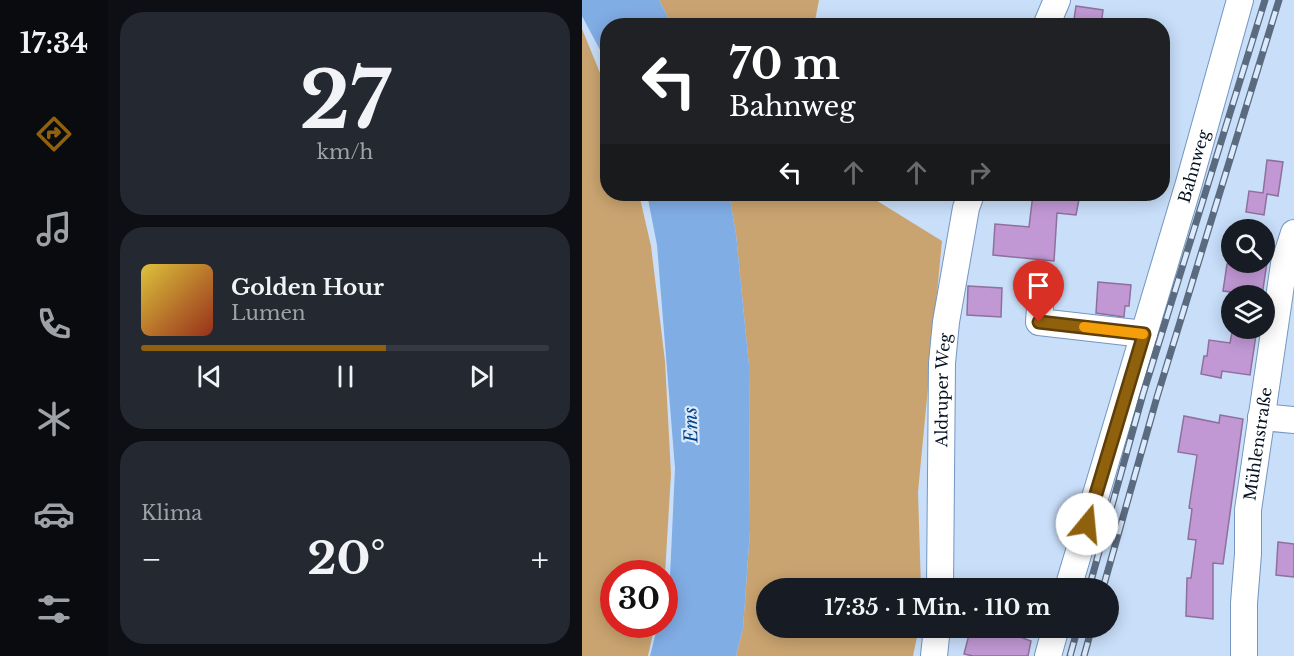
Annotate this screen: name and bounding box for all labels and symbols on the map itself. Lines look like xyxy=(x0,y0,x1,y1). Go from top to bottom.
street label: Bahnweg xyxy=(1174,127,1213,205)
pin xyxy=(1013,260,1064,322)
street label: Aldruper Weg xyxy=(931,332,955,448)
street label: Mühlenstraße xyxy=(1240,386,1276,502)
water label: Ems xyxy=(679,407,703,444)
position arrow xyxy=(1055,492,1119,556)
speed limit sign: 30 xyxy=(600,560,678,638)

